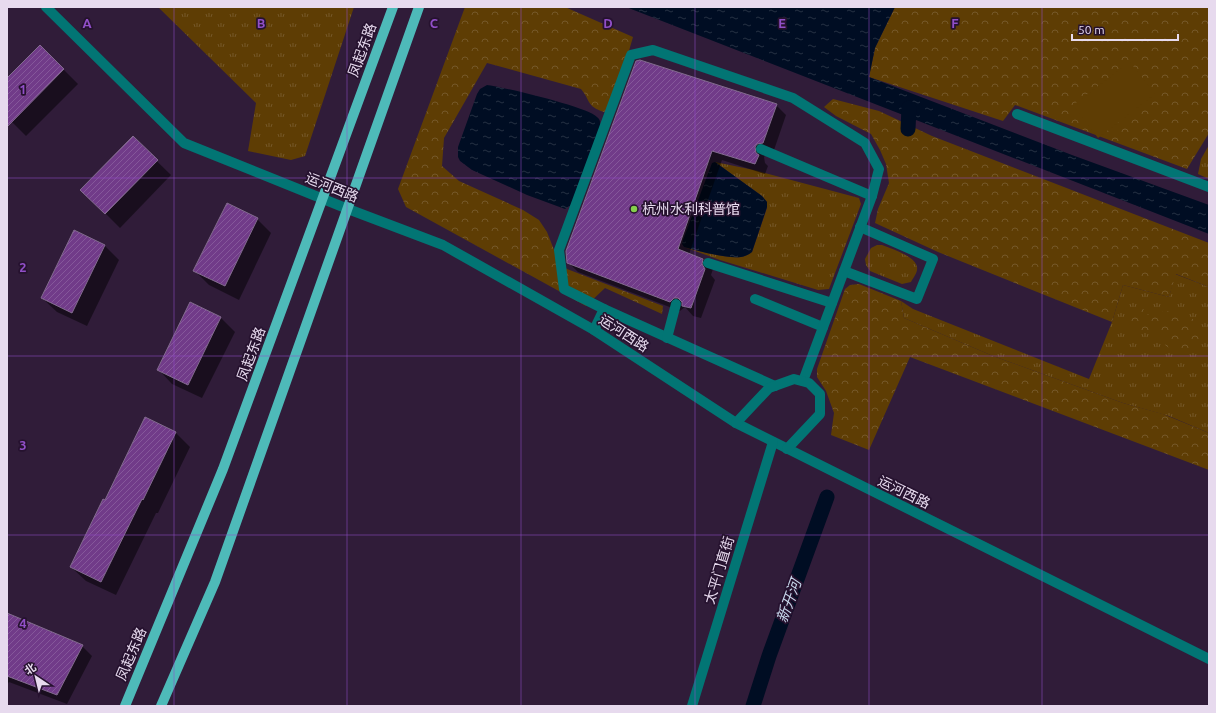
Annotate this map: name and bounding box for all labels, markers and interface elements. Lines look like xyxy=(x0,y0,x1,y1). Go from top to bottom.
text: A xyxy=(82,16,92,30)
text: B xyxy=(257,16,266,30)
text: C xyxy=(430,16,439,30)
text: D xyxy=(603,16,613,30)
text: E xyxy=(778,16,786,30)
text: F xyxy=(951,16,959,30)
scale bar xyxy=(1072,16,1178,42)
street label: 凤起东路 xyxy=(345,21,379,79)
text: 50 m xyxy=(1078,23,1105,36)
text: 1 xyxy=(19,82,27,96)
street label: 运河西路 xyxy=(303,169,361,205)
place label: 杭州水利科普馆 xyxy=(642,201,740,217)
marker: 杭州水利科普馆 xyxy=(629,204,639,214)
text: 2 xyxy=(19,260,27,274)
street label: 运河西路 xyxy=(596,311,652,355)
street label: 凤起东路 xyxy=(234,325,268,383)
text: 3 xyxy=(19,438,27,452)
street label: 运河西路 xyxy=(875,473,933,511)
street label: 太平门直街 xyxy=(701,534,737,606)
water label: 新开河 xyxy=(773,574,805,625)
text: 4 xyxy=(19,616,27,630)
street label: 凤起东路 xyxy=(113,625,149,683)
north arrow xyxy=(16,657,56,697)
text: 北 xyxy=(22,661,38,677)

